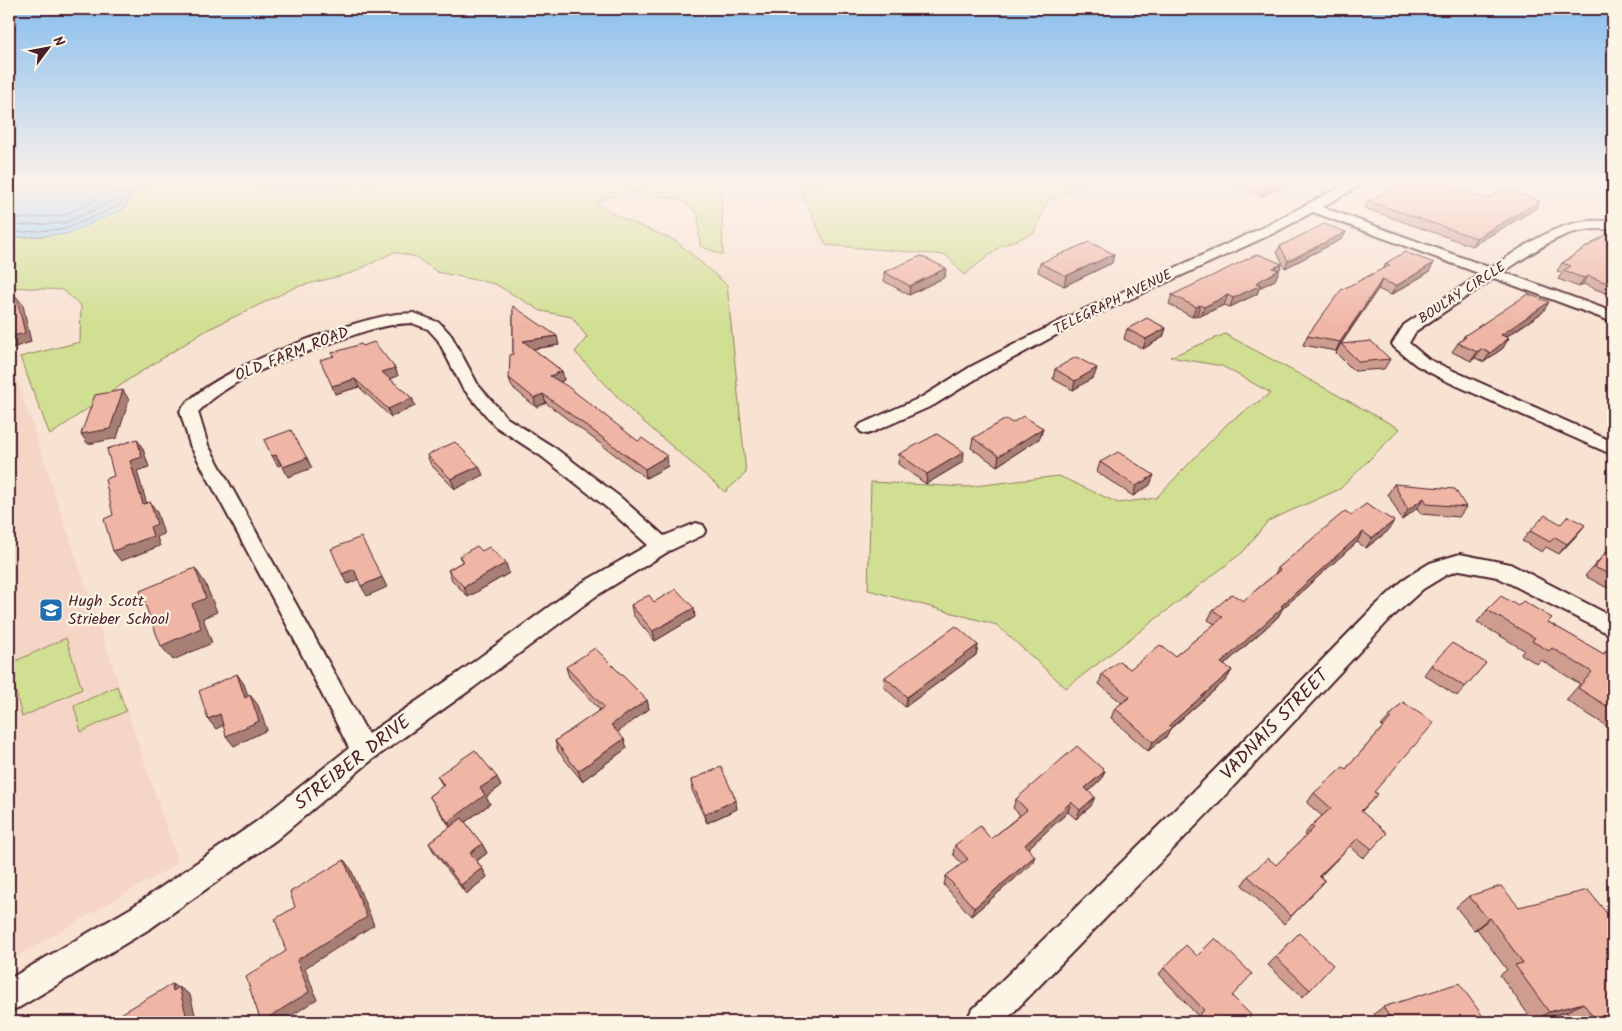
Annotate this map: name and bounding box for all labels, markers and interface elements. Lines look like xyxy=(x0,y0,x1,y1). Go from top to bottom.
north arrow xyxy=(22,22,72,72)
text: N xyxy=(47,32,70,51)
street label: BOULAY CIRCLE xyxy=(1414,256,1511,330)
street label: TELEGRAPH AVENUE xyxy=(1050,263,1177,340)
street label: OLD FARM ROAD xyxy=(231,320,353,388)
place label: Hugh Scott Strieber School xyxy=(68,589,169,632)
school or university icon: Hugh Scott Strieber School xyxy=(38,597,64,623)
street label: VADNAIS STREET xyxy=(1214,661,1338,788)
street label: STREIBER DRIVE xyxy=(288,707,418,818)

